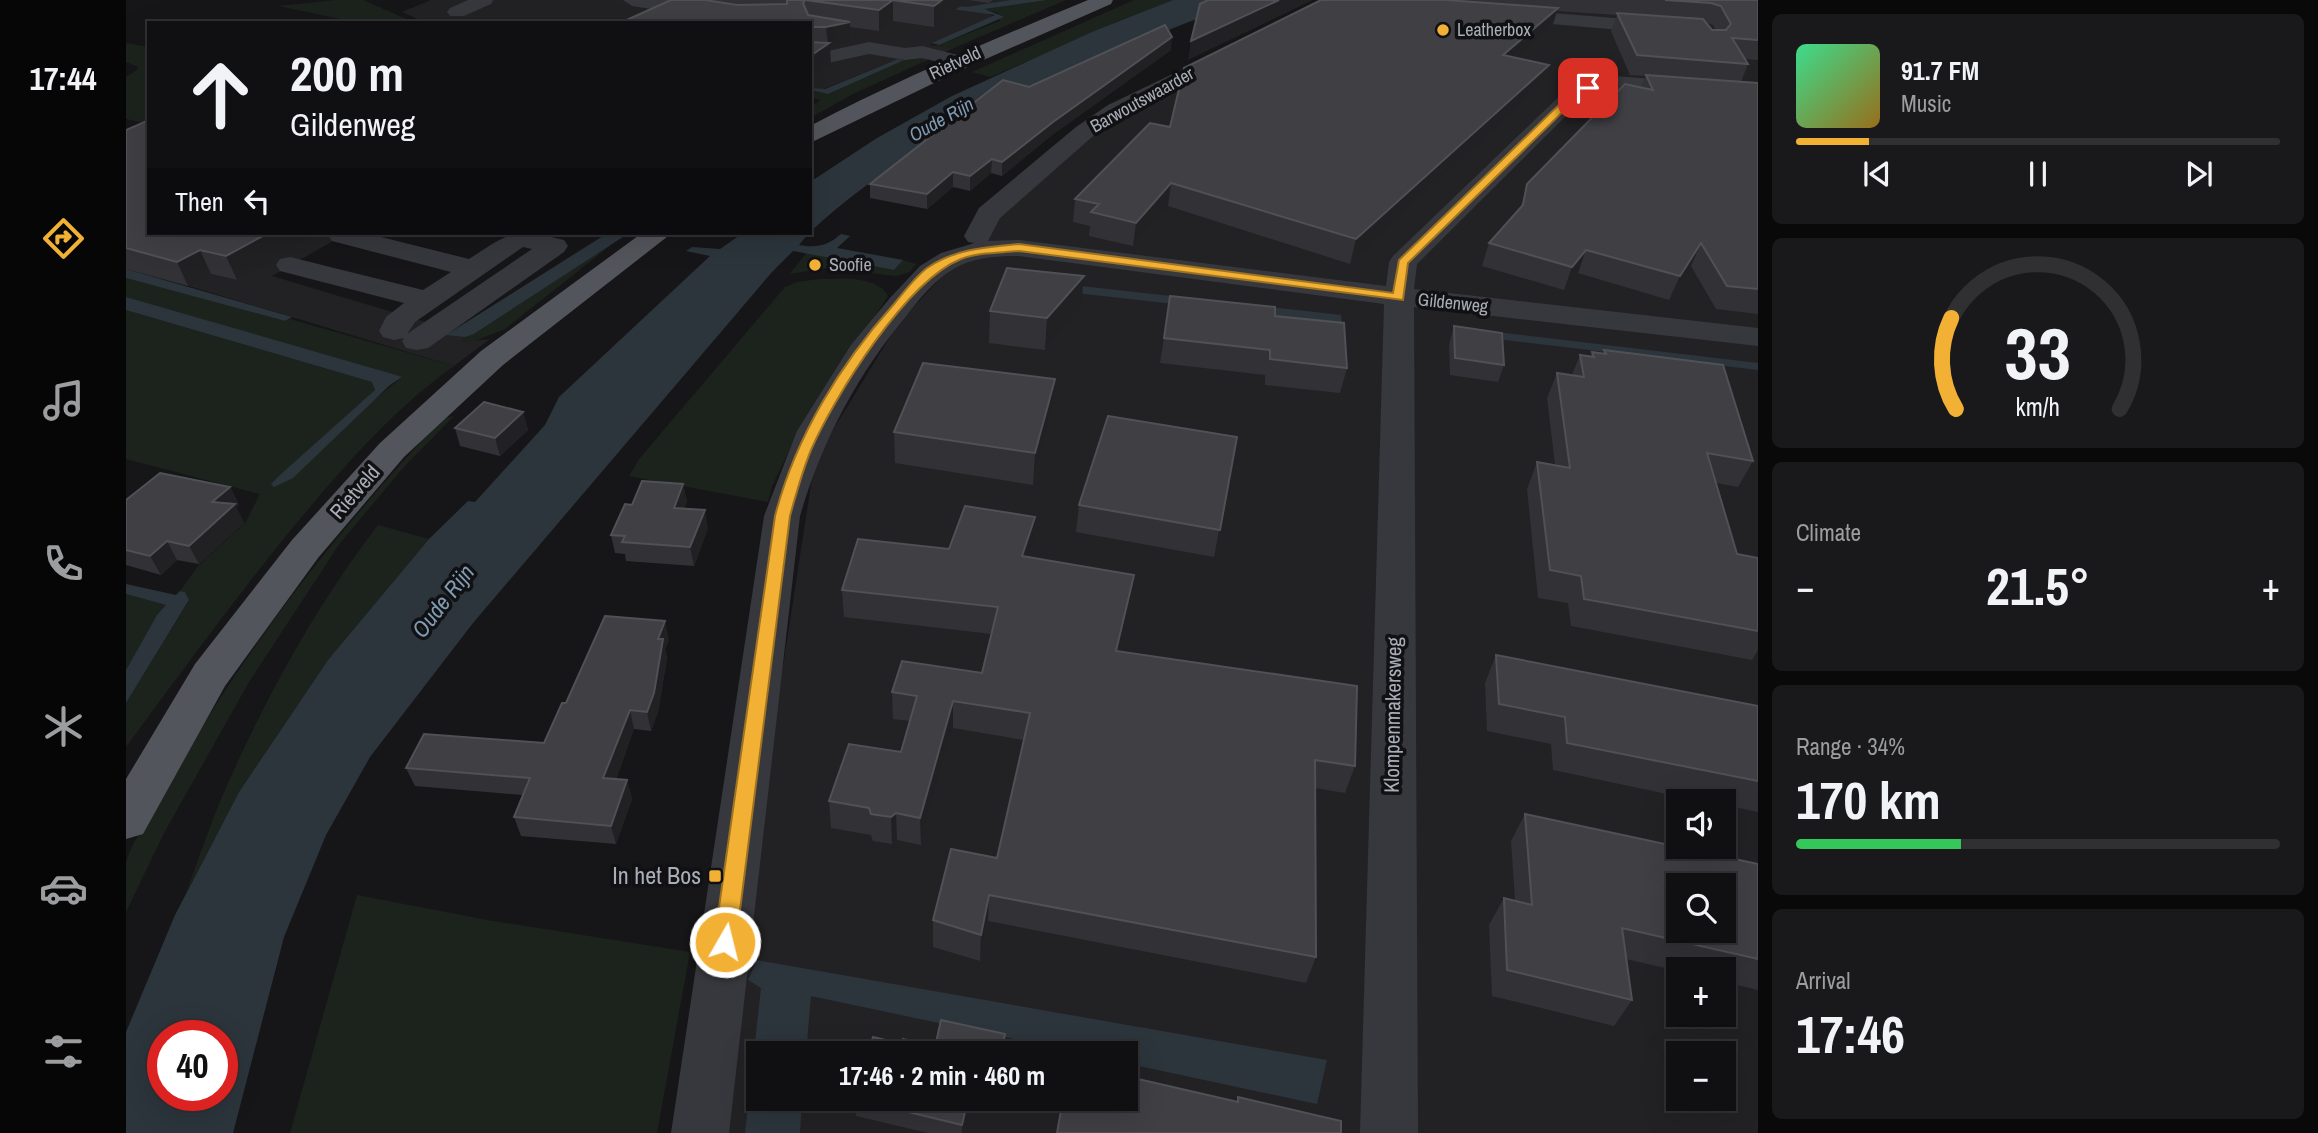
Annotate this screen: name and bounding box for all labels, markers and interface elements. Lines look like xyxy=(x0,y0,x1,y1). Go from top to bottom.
place label: Leatherbox xyxy=(1457,17,1531,42)
marker: Leatherbox xyxy=(1435,22,1451,38)
text: 200 m xyxy=(290,40,404,106)
street label: Rietveld xyxy=(925,40,985,85)
icon: ahead xyxy=(175,49,266,140)
text: 91.7 FM xyxy=(1901,53,1979,88)
text: 17:44 xyxy=(29,57,97,100)
pin xyxy=(1558,58,1618,118)
street label: Barwoutswaarder xyxy=(1085,61,1198,138)
icon: arrive xyxy=(1569,69,1607,107)
text: Music xyxy=(1901,88,1951,119)
water label: Oude Rijn xyxy=(904,91,978,147)
text: Gildenweg xyxy=(290,103,415,146)
icon: previous xyxy=(1858,155,1896,193)
icon: pause xyxy=(2019,155,2057,193)
icon: next xyxy=(2180,155,2218,193)
icon: left xyxy=(238,182,276,220)
text: Then xyxy=(175,184,224,219)
icon: directions xyxy=(39,214,88,263)
place label: Soofie xyxy=(829,252,872,277)
marker: Soofie xyxy=(807,257,823,273)
street label: Gildenweg xyxy=(1417,286,1490,319)
text: 33 xyxy=(2005,304,2071,402)
icon: music xyxy=(39,376,88,425)
text: km/h xyxy=(2016,389,2060,423)
street label: Rietveld xyxy=(323,458,386,525)
text: Climate xyxy=(1796,517,1861,548)
icon: phone xyxy=(39,539,88,588)
text: 21.5° xyxy=(1986,551,2090,621)
water label: Oude Rijn xyxy=(404,558,481,644)
text: − xyxy=(1796,561,1814,612)
text: + xyxy=(2262,561,2280,612)
street label: Klompenmakersweg xyxy=(1377,636,1408,793)
icon: climate xyxy=(39,702,88,751)
text: Range · 34% xyxy=(1796,731,1905,762)
text: 170 km xyxy=(1796,765,1941,835)
map controls xyxy=(1666,789,1736,1111)
button: sound xyxy=(1666,789,1736,859)
place label: In het Bos xyxy=(612,859,701,891)
icon: car xyxy=(39,864,88,913)
marker: In het Bos xyxy=(707,868,723,884)
button: search xyxy=(1666,873,1736,943)
position arrow xyxy=(688,905,762,979)
button: + xyxy=(1666,957,1736,1027)
text: Arrival xyxy=(1796,965,1851,996)
text: 17:46 xyxy=(1796,999,1905,1069)
speed limit sign: 40 xyxy=(147,1020,238,1111)
icon: filters xyxy=(39,1027,88,1076)
button: − xyxy=(1666,1041,1736,1111)
text: 17:46 · 2 min · 460 m xyxy=(839,1058,1045,1093)

